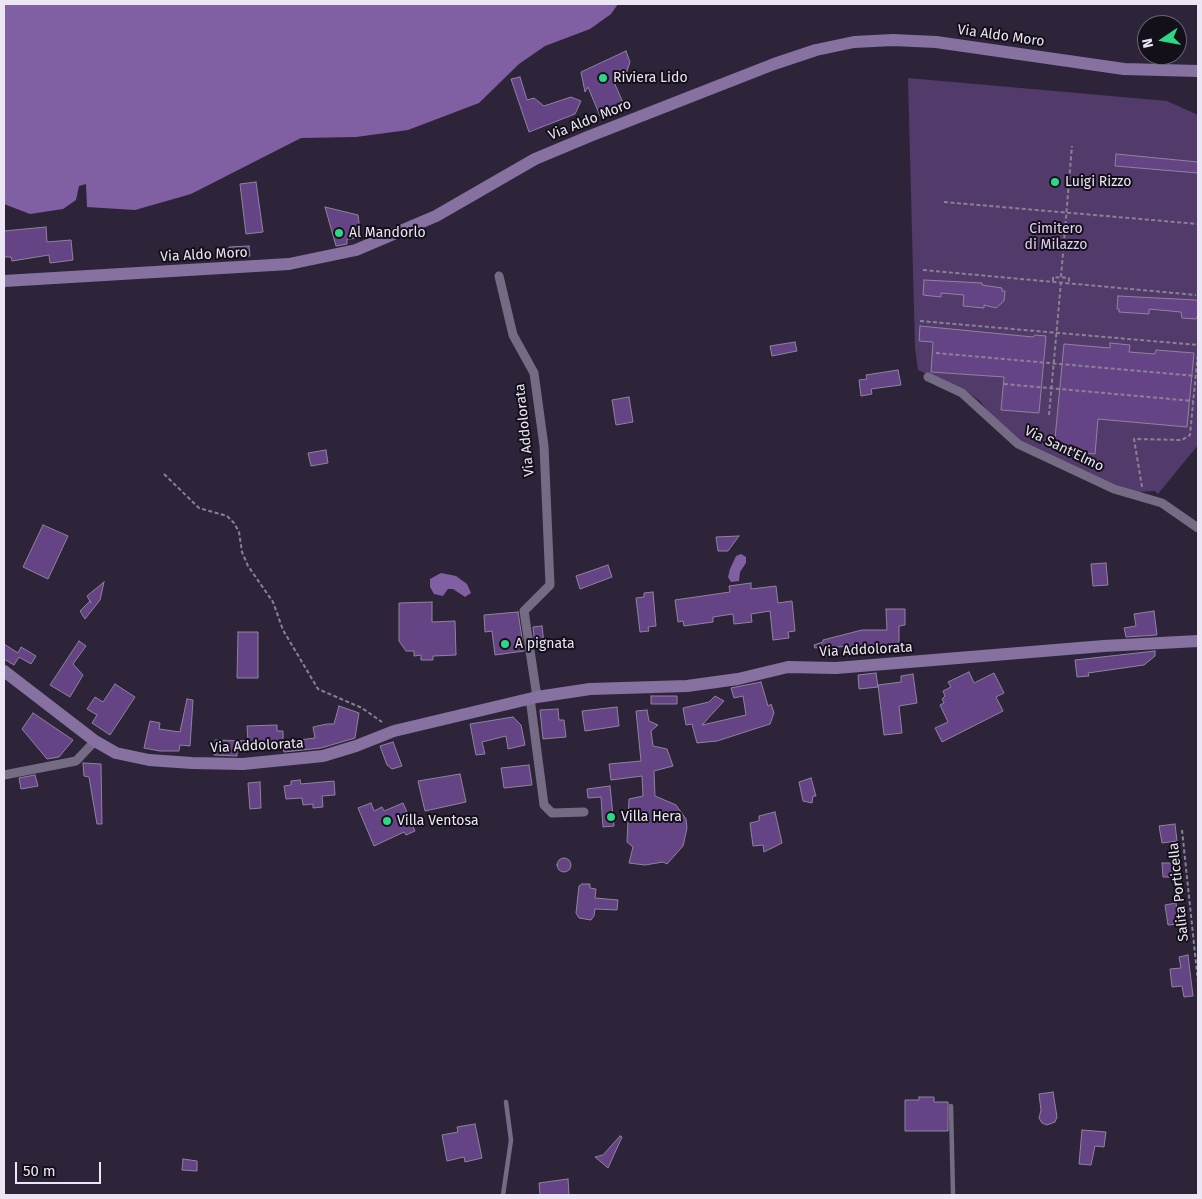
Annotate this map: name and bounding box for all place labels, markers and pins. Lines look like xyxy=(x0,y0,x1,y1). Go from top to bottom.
place label: Riviera Lido xyxy=(613,70,688,86)
marker: Riviera Lido xyxy=(597,72,609,84)
place label: Luigi Rizzo xyxy=(1065,174,1132,190)
marker: Luigi Rizzo xyxy=(1049,176,1061,188)
place label: Al Mandorlo xyxy=(349,225,426,241)
marker: Al Mandorlo xyxy=(333,227,345,239)
place label: A pignata xyxy=(515,636,575,652)
marker: A pignata xyxy=(499,638,511,650)
place label: Villa Hera xyxy=(621,809,682,825)
marker: Villa Hera xyxy=(605,811,617,823)
place label: Villa Ventosa xyxy=(397,813,478,829)
marker: Villa Ventosa xyxy=(381,815,393,827)

